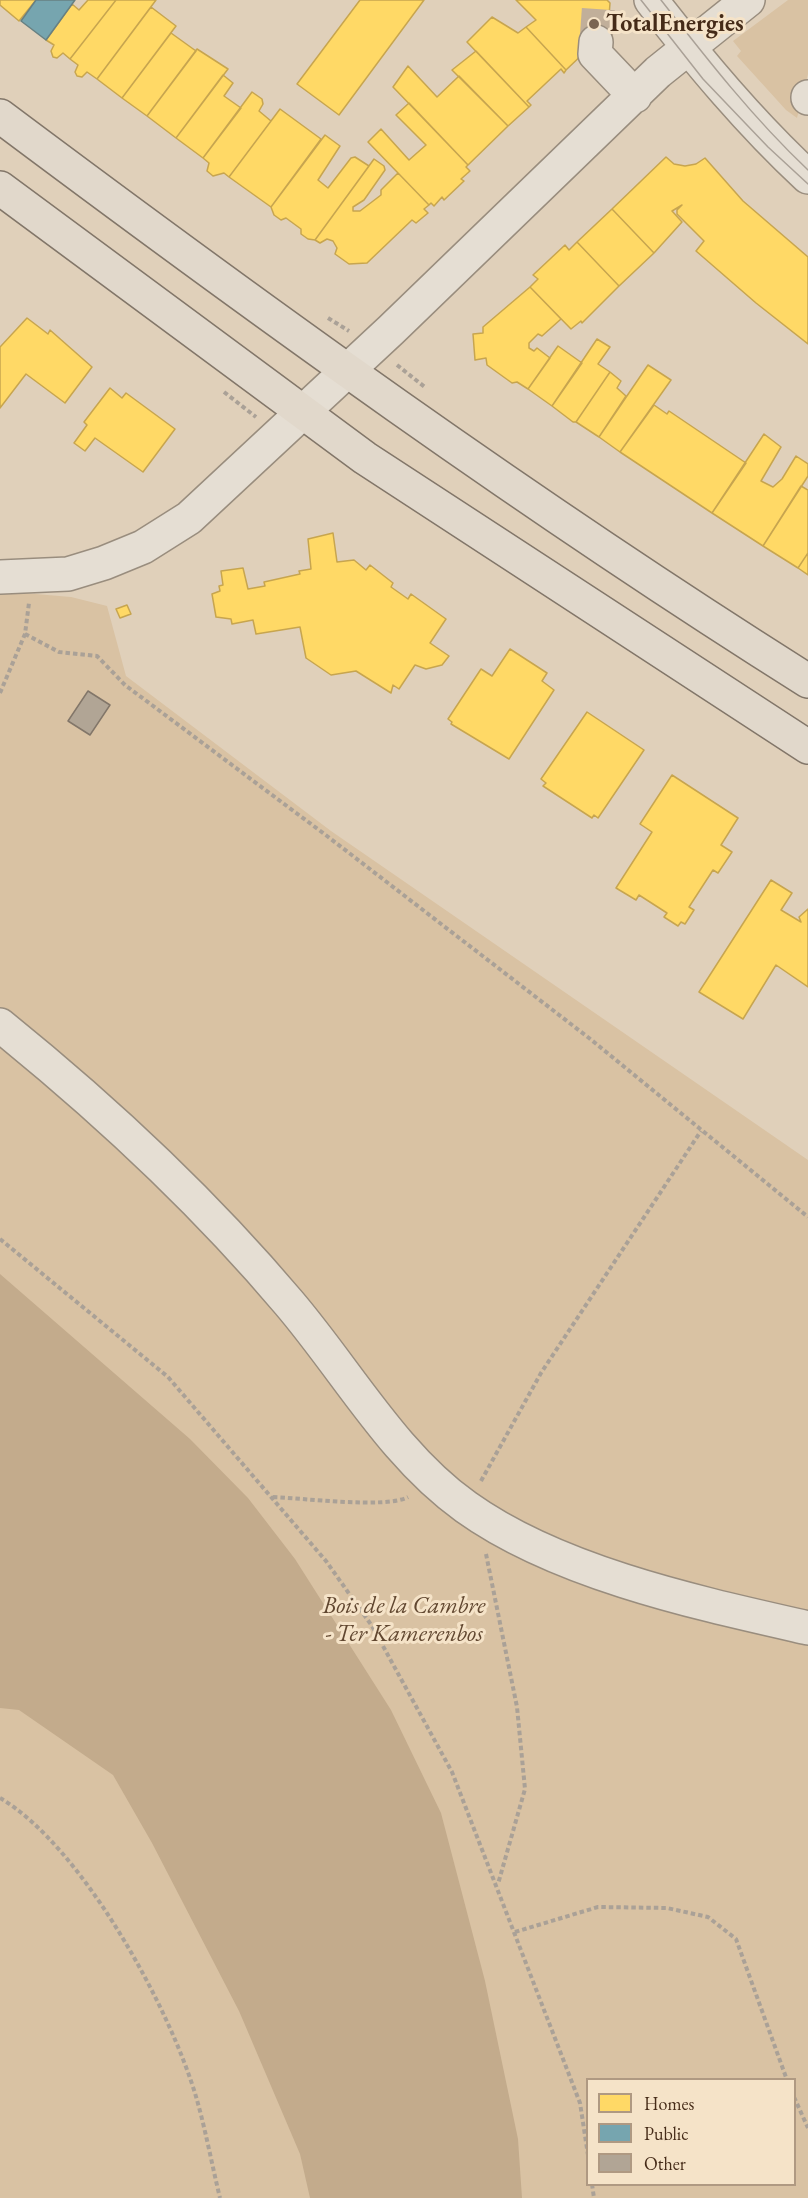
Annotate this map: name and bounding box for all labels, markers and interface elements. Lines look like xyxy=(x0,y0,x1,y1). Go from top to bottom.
place label: TotalEnergies xyxy=(606,10,744,38)
marker: TotalEnergies xyxy=(587,17,601,31)
park label: Bois de la Cambre - Ter Kamerenbos xyxy=(322,1592,486,1648)
legend xyxy=(586,2078,796,2186)
text: Homes xyxy=(644,2092,694,2115)
text: Public xyxy=(644,2122,688,2145)
text: Other xyxy=(644,2152,686,2175)

